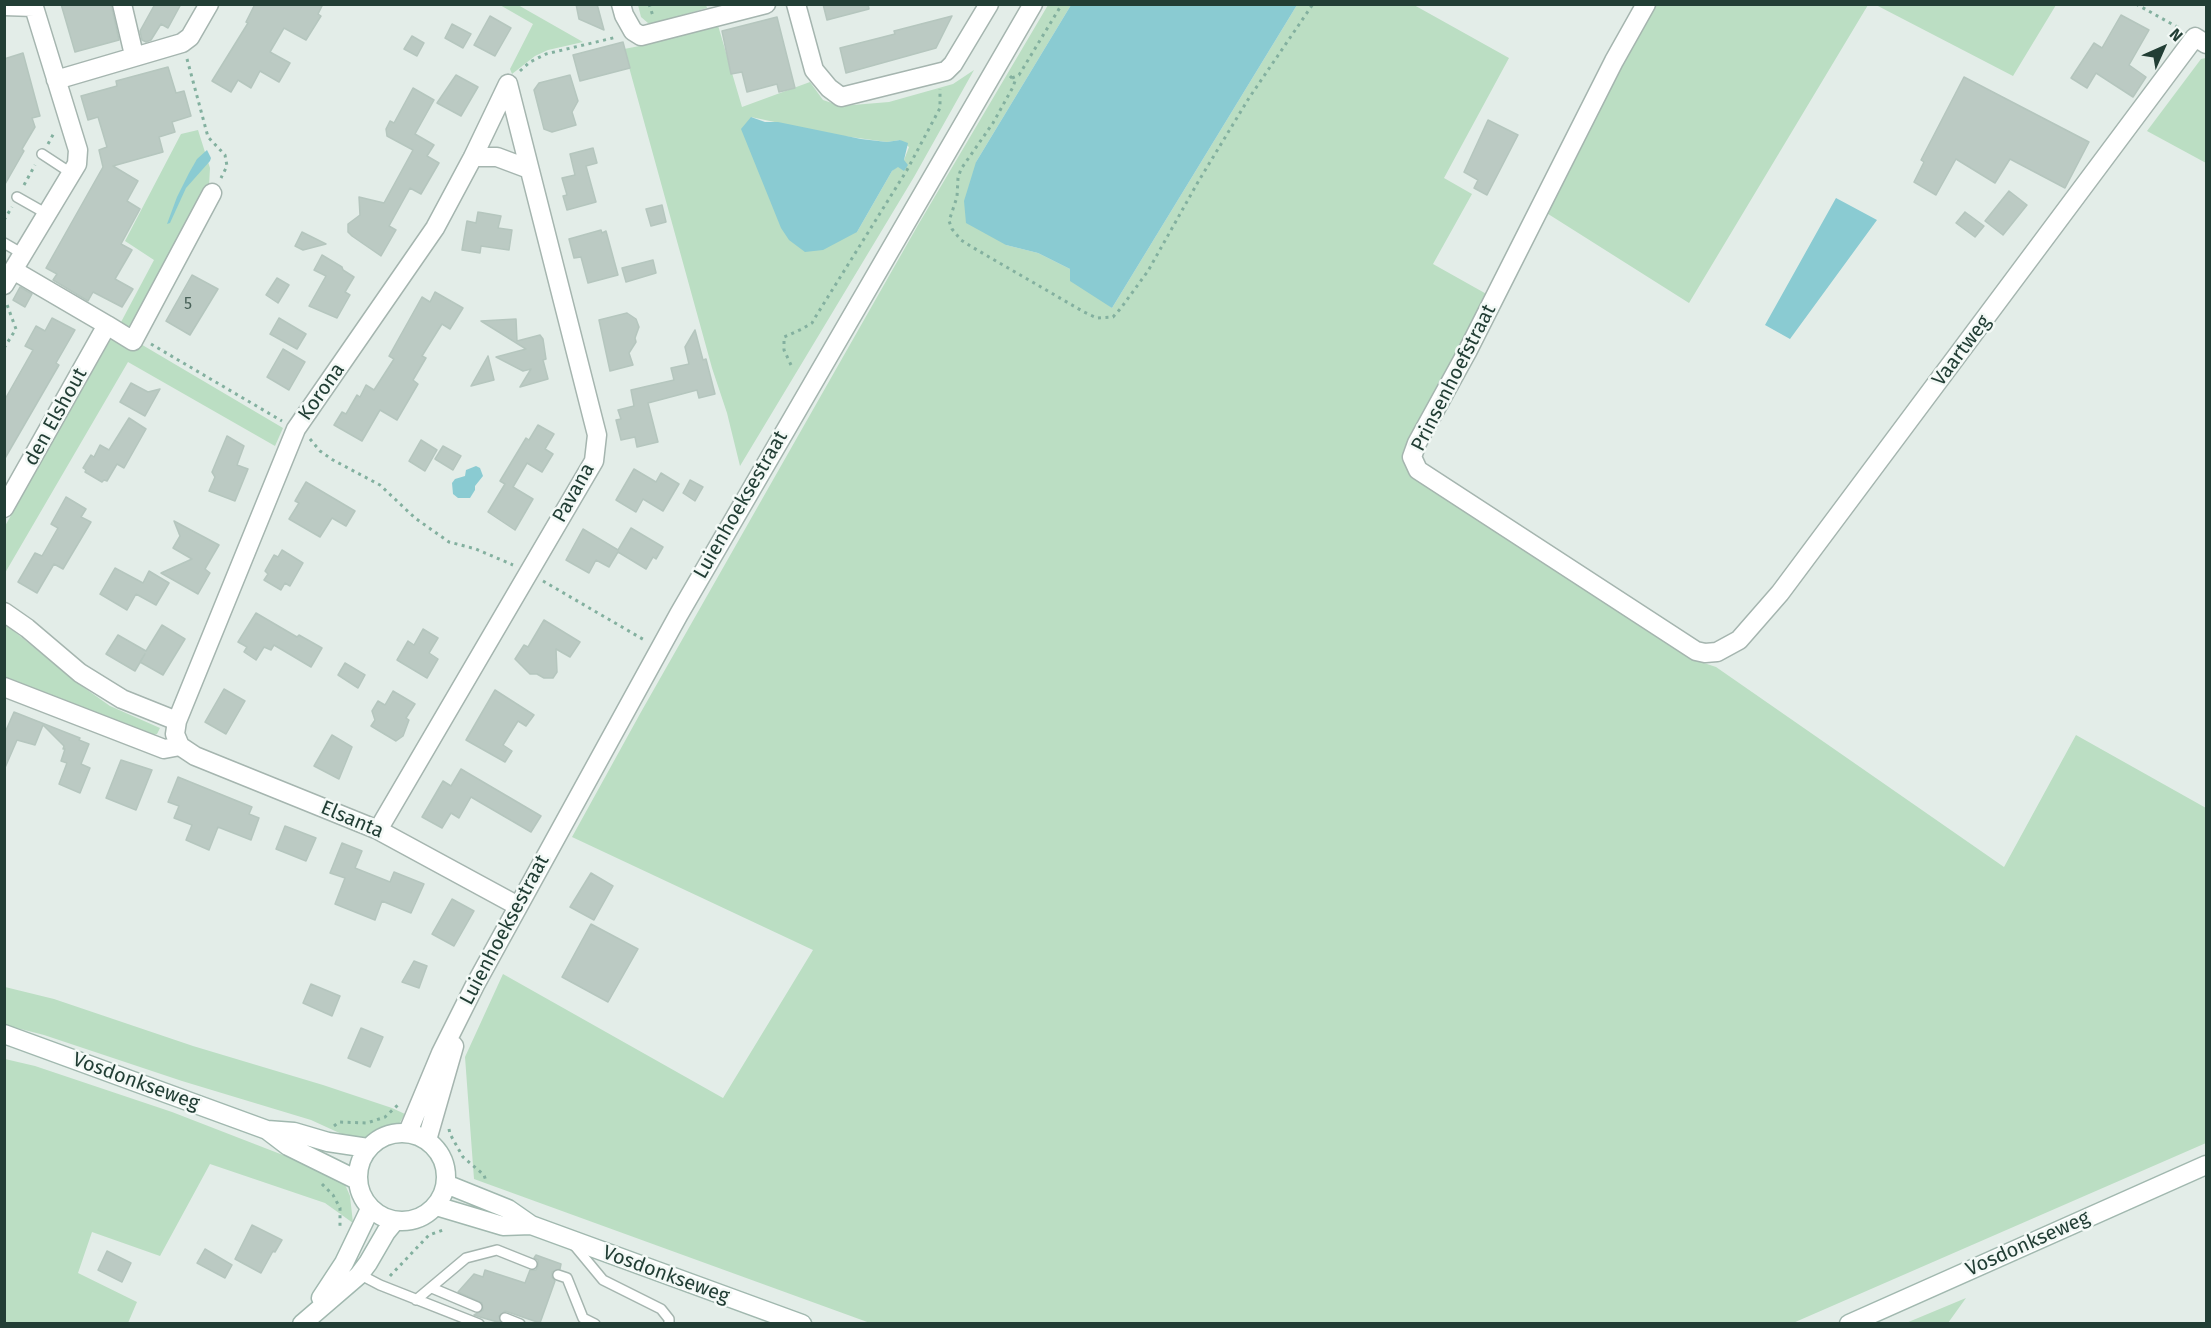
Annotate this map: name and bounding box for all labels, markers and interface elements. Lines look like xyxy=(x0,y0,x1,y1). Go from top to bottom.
north arrow xyxy=(2133,18,2193,78)
text: N xyxy=(2166,24,2187,45)
house number: 5 xyxy=(184,295,192,315)
street label: Prinsenhoefstraat xyxy=(1407,301,1501,455)
street label: Vaartweg xyxy=(1928,311,1996,391)
street label: Korona xyxy=(294,359,350,425)
street label: den Elshout xyxy=(19,364,93,470)
street label: Luienhoeksestraat xyxy=(689,427,793,583)
street label: Pavana xyxy=(548,459,600,527)
street label: Elsanta xyxy=(317,796,387,844)
street label: Luienhoeksestraat xyxy=(455,851,555,1009)
street label: Vosdonkseweg xyxy=(69,1048,203,1116)
street label: Vosdonkseweg xyxy=(1962,1206,2094,1282)
street label: Vosdonkseweg xyxy=(599,1241,733,1309)

